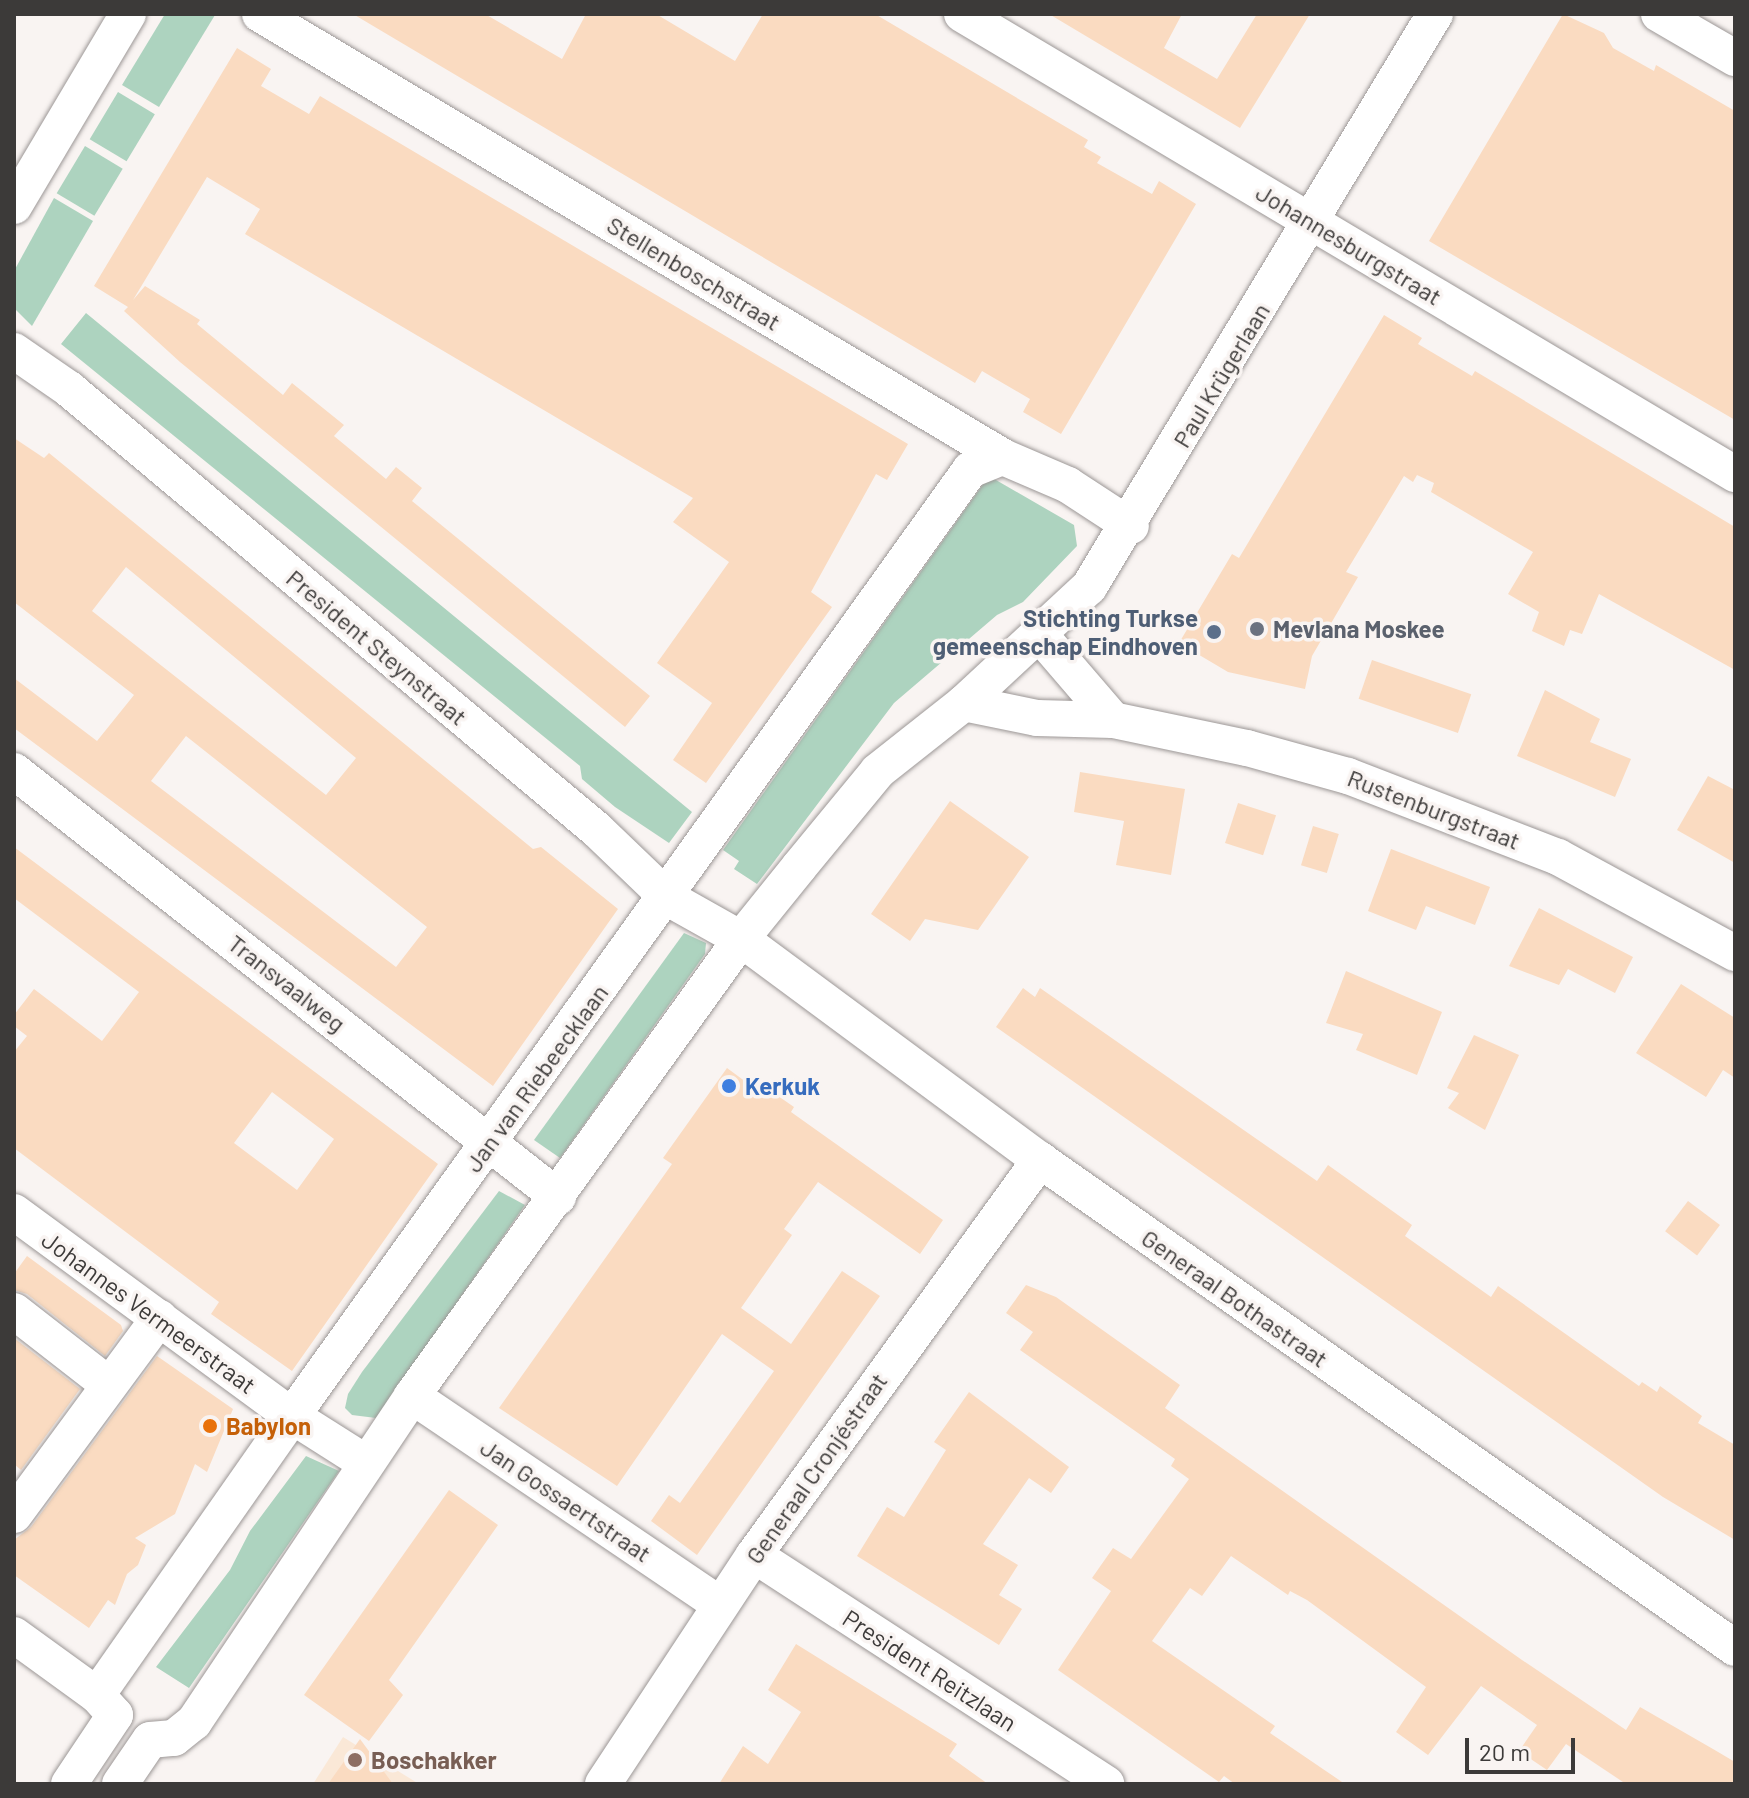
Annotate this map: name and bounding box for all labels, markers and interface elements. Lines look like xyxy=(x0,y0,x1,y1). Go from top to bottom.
street label: Johannesburgstraat xyxy=(1251,177,1447,311)
street label: Stellenboschstraat xyxy=(602,210,786,336)
street label: Paul Krügerlaan xyxy=(1167,298,1275,452)
street label: President Steynstraat xyxy=(281,563,473,731)
place label: Stichting Turkse gemeenschap Eindhoven xyxy=(933,604,1198,660)
place label: Mevlana Moskee xyxy=(1273,615,1445,643)
marker: Mevlana Moskee xyxy=(1248,620,1266,638)
marker: Stichting Turkse gemeenschap Eindhoven xyxy=(1205,623,1223,641)
street label: Rustenburgstraat xyxy=(1344,763,1524,855)
street label: Transvaalweg xyxy=(223,928,351,1038)
street label: Jan van Riebeecklaan xyxy=(458,979,614,1177)
place label: Kerkuk xyxy=(745,1072,820,1100)
marker: Kerkuk xyxy=(720,1077,738,1095)
street label: Generaal Bothastraat xyxy=(1136,1223,1334,1373)
street label: Johannes Vermeerstraat xyxy=(36,1225,262,1399)
street label: Generaal Cronjéstraat xyxy=(739,1367,893,1569)
place label: Babylon xyxy=(226,1412,311,1440)
marker: Babylon xyxy=(201,1417,219,1435)
street label: Jan Gossaertstraat xyxy=(475,1432,657,1568)
street label: President Reitzlaan xyxy=(838,1603,1022,1737)
scale bar xyxy=(1469,1722,1579,1772)
text: 20 m xyxy=(1479,1737,1530,1766)
place label: Boschakker xyxy=(371,1746,497,1774)
marker: Boschakker xyxy=(346,1751,364,1769)

